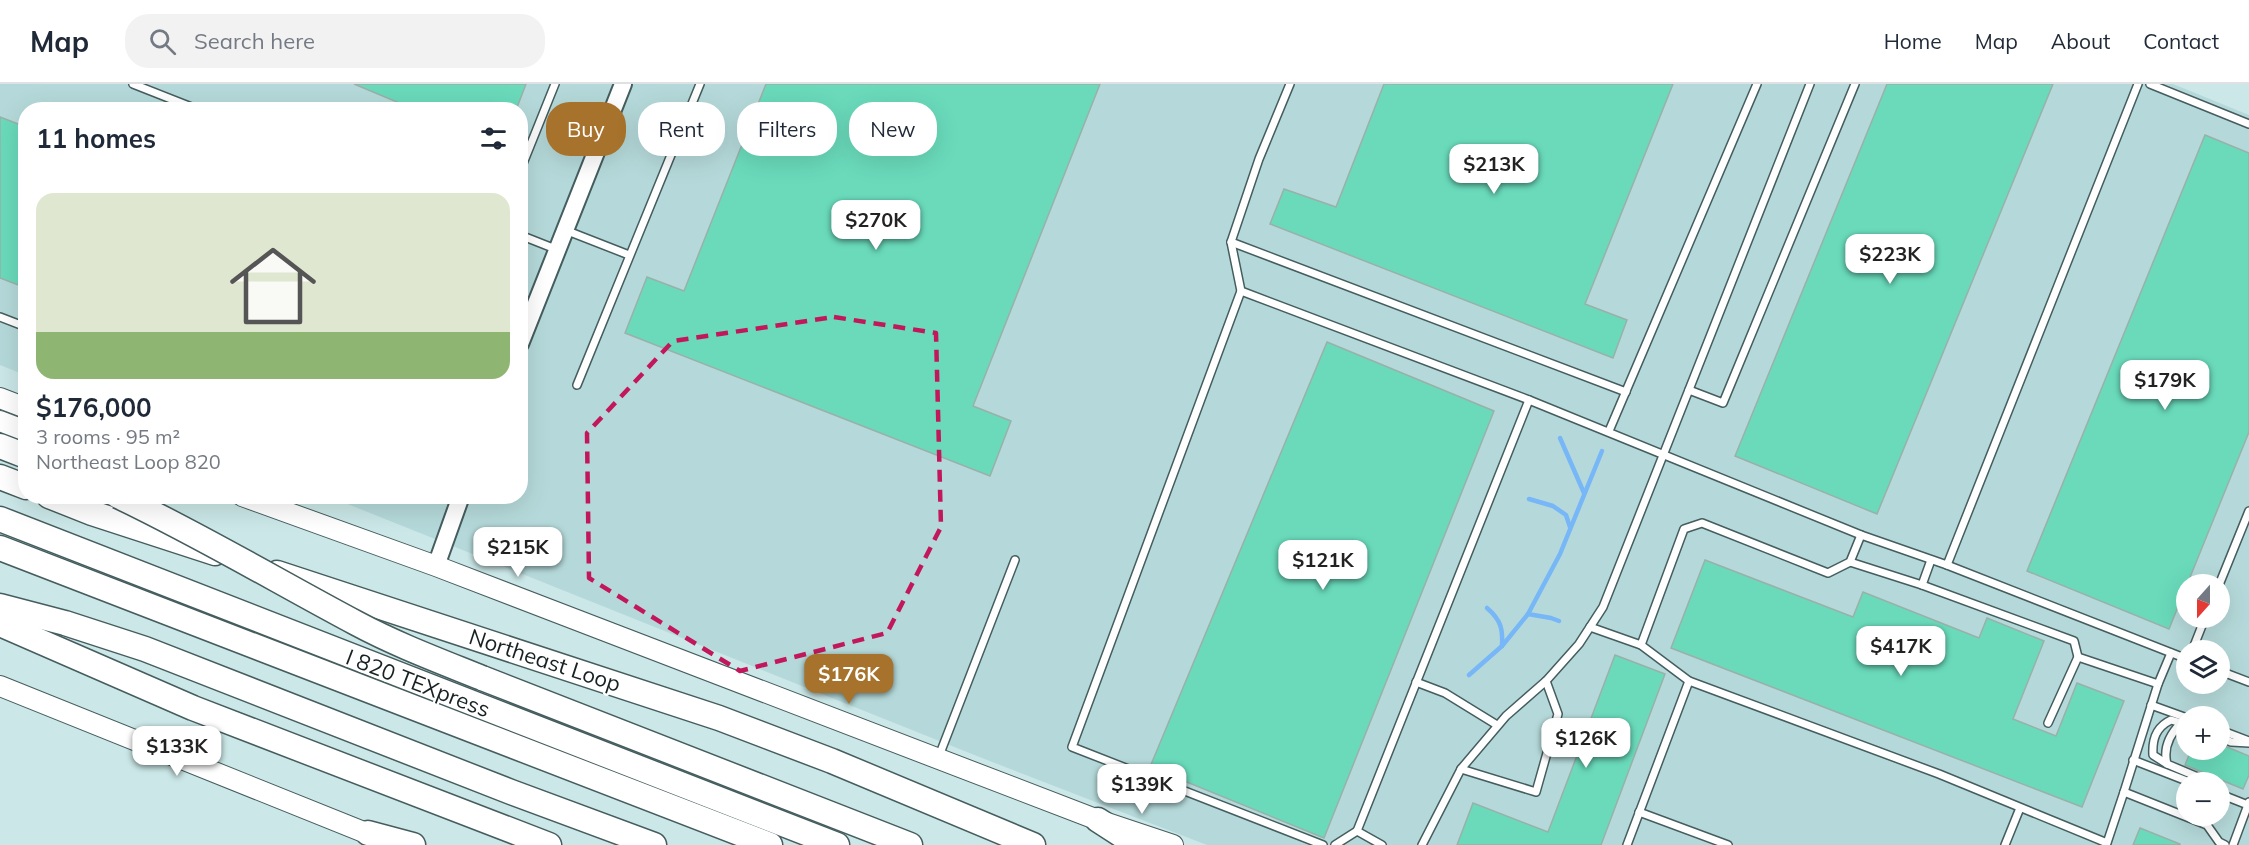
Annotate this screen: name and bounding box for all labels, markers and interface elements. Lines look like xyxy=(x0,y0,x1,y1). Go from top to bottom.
search box xyxy=(125,14,545,68)
text: Map xyxy=(30,24,89,59)
icon: search xyxy=(146,25,179,58)
text: Search here xyxy=(194,27,315,55)
text: Home xyxy=(1884,28,1942,54)
text: Map xyxy=(1975,28,2018,54)
text: About xyxy=(2051,28,2110,54)
text: Contact xyxy=(2143,28,2219,54)
chip: Buy xyxy=(546,102,626,156)
chip: Rent xyxy=(638,102,725,156)
chip: Filters xyxy=(737,102,837,156)
chip: New xyxy=(849,102,937,156)
text: 11 homes xyxy=(36,122,156,155)
icon: filters xyxy=(477,122,510,155)
pin: $213K xyxy=(1452,144,1536,195)
text: $213K xyxy=(1463,151,1525,176)
pin: $270K xyxy=(834,200,918,251)
text: $270K xyxy=(845,207,907,232)
icon: home xyxy=(219,232,327,340)
pin: $223K xyxy=(1848,234,1932,285)
text: $223K xyxy=(1859,241,1921,266)
pin: $179K xyxy=(2123,360,2207,411)
text: $179K xyxy=(2134,367,2196,392)
text: $176,000 xyxy=(36,391,152,424)
text: 3 rooms · 95 m² xyxy=(36,424,180,449)
text: Northeast Loop 820 xyxy=(36,449,221,474)
pin: $215K xyxy=(476,527,560,578)
text: $215K xyxy=(487,534,549,559)
pin: $121K xyxy=(1281,540,1365,591)
text: $121K xyxy=(1292,547,1354,572)
north arrow xyxy=(2176,574,2230,628)
map controls xyxy=(2176,574,2230,826)
street label: Northeast Loop xyxy=(466,622,624,698)
pin: $417K xyxy=(1859,626,1943,677)
text: $417K xyxy=(1870,633,1932,658)
button: layers xyxy=(2176,640,2230,694)
street label: I 820 TEXpress xyxy=(342,643,494,723)
pin: $176K xyxy=(807,654,891,705)
text: $176K xyxy=(818,661,880,686)
button: + xyxy=(2176,706,2230,760)
pin: $126K xyxy=(1544,718,1628,769)
text: $126K xyxy=(1555,725,1617,750)
pin: $133K xyxy=(135,726,219,777)
text: $133K xyxy=(146,733,208,758)
pin: $139K xyxy=(1100,764,1184,815)
text: $139K xyxy=(1111,771,1173,796)
button: − xyxy=(2176,772,2230,826)

